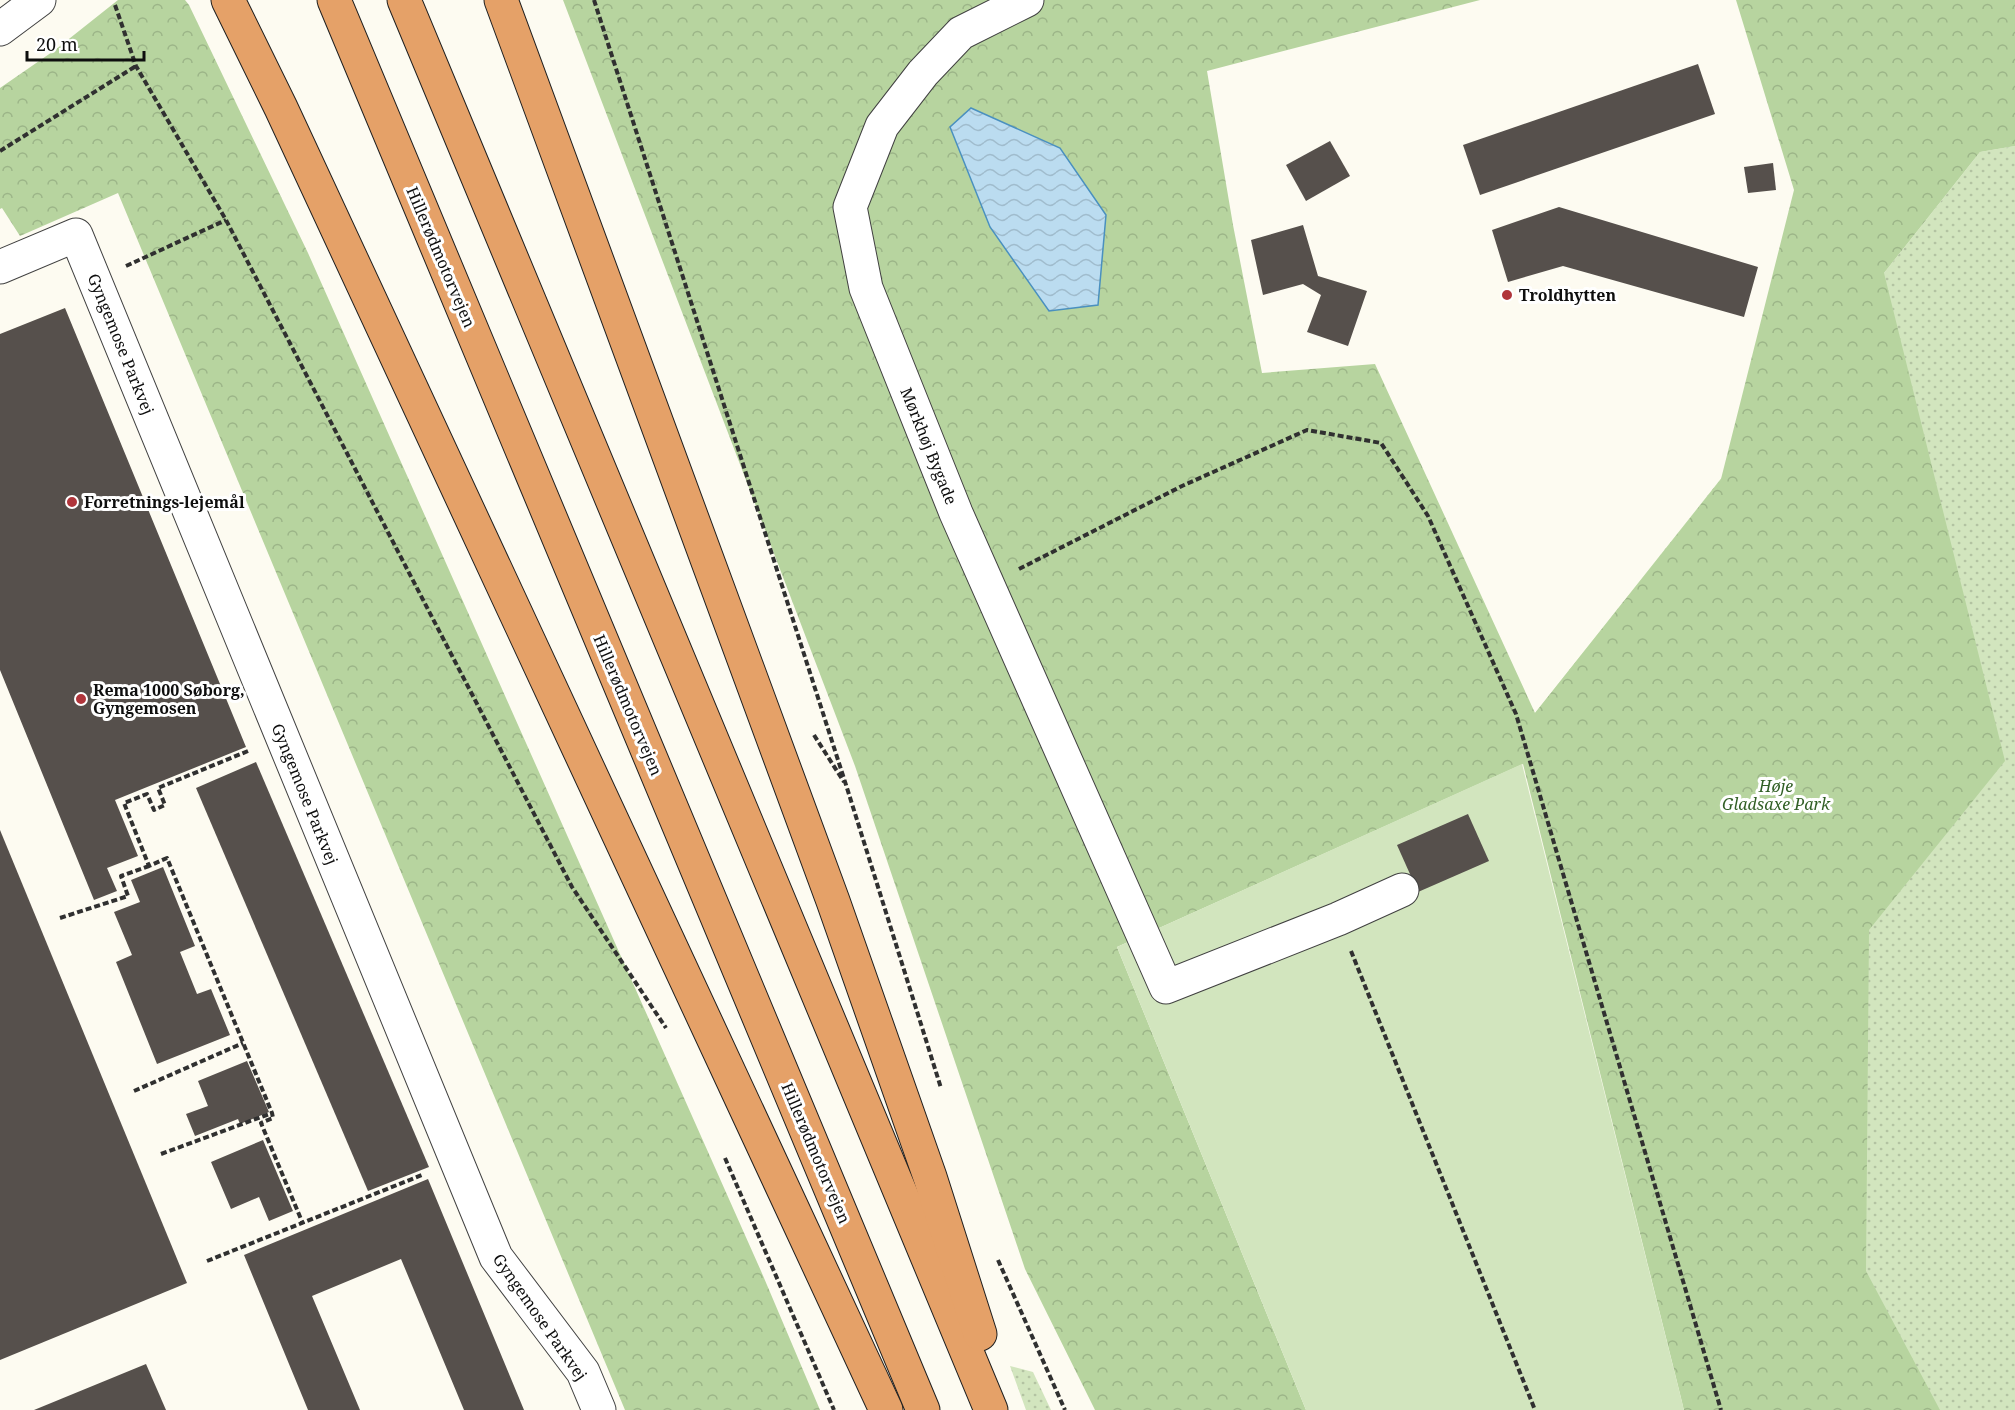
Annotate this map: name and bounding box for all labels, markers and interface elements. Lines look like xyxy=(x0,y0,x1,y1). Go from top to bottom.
scale bar xyxy=(27,24,144,62)
text: 20 m xyxy=(36,32,78,56)
street label: Hillerødmotorvejen xyxy=(401,183,481,331)
street label: Gyngemose Parkvej xyxy=(83,270,159,418)
place label: Troldhytten xyxy=(1519,284,1616,306)
marker: Troldhytten xyxy=(1500,288,1514,302)
street label: Mørkhøj Bygade xyxy=(895,384,963,508)
place label: Forretnings-lejemål xyxy=(84,491,245,513)
marker: Forretnings-lejemål xyxy=(65,495,79,509)
street label: Hillerødmotorvejen xyxy=(588,631,668,779)
place label: Rema 1000 Søborg, Gyngemosen xyxy=(93,679,245,719)
marker: Rema 1000 Søborg, Gyngemosen xyxy=(74,692,88,706)
street label: Gyngemose Parkvej xyxy=(267,720,343,868)
park label: Høje Gladsaxe Park xyxy=(1722,775,1831,815)
street label: Hillerødmotorvejen xyxy=(776,1079,856,1227)
street label: Gyngemose Parkvej xyxy=(488,1249,592,1385)

